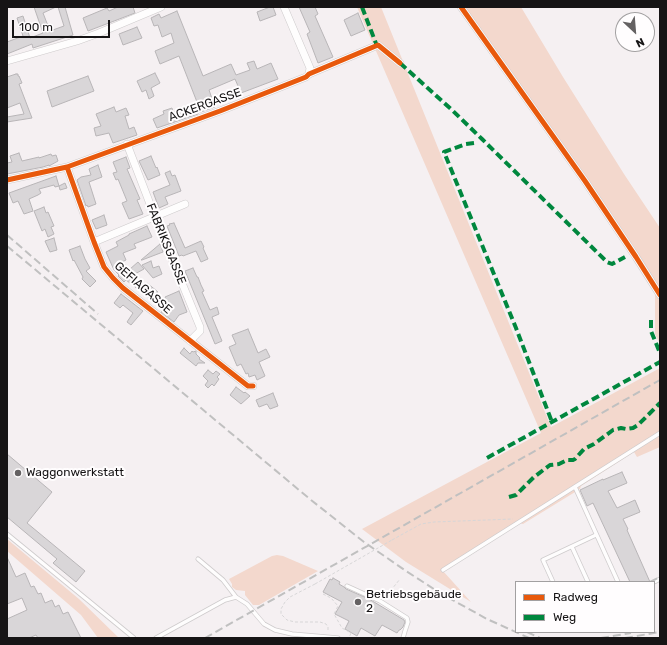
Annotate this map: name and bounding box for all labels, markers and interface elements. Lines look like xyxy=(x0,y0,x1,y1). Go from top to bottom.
scale bar xyxy=(14,12,112,38)
north arrow xyxy=(615,12,655,52)
text: 100 m xyxy=(19,20,53,34)
text: N xyxy=(634,35,646,50)
street label: ACKERGASSE xyxy=(167,85,243,125)
street label: FABRIKSGASSE xyxy=(143,201,189,287)
street label: GEFIAGASSE xyxy=(111,259,175,317)
place label: Waggonwerkstatt xyxy=(26,466,124,480)
marker: Waggonwerkstatt xyxy=(13,468,23,478)
legend xyxy=(515,581,655,633)
place label: Betriebsgebäude 2 xyxy=(366,588,462,616)
text: Radweg xyxy=(553,590,598,604)
marker: Betriebsgebäude 2 xyxy=(353,597,363,607)
text: Weg xyxy=(553,610,576,624)

